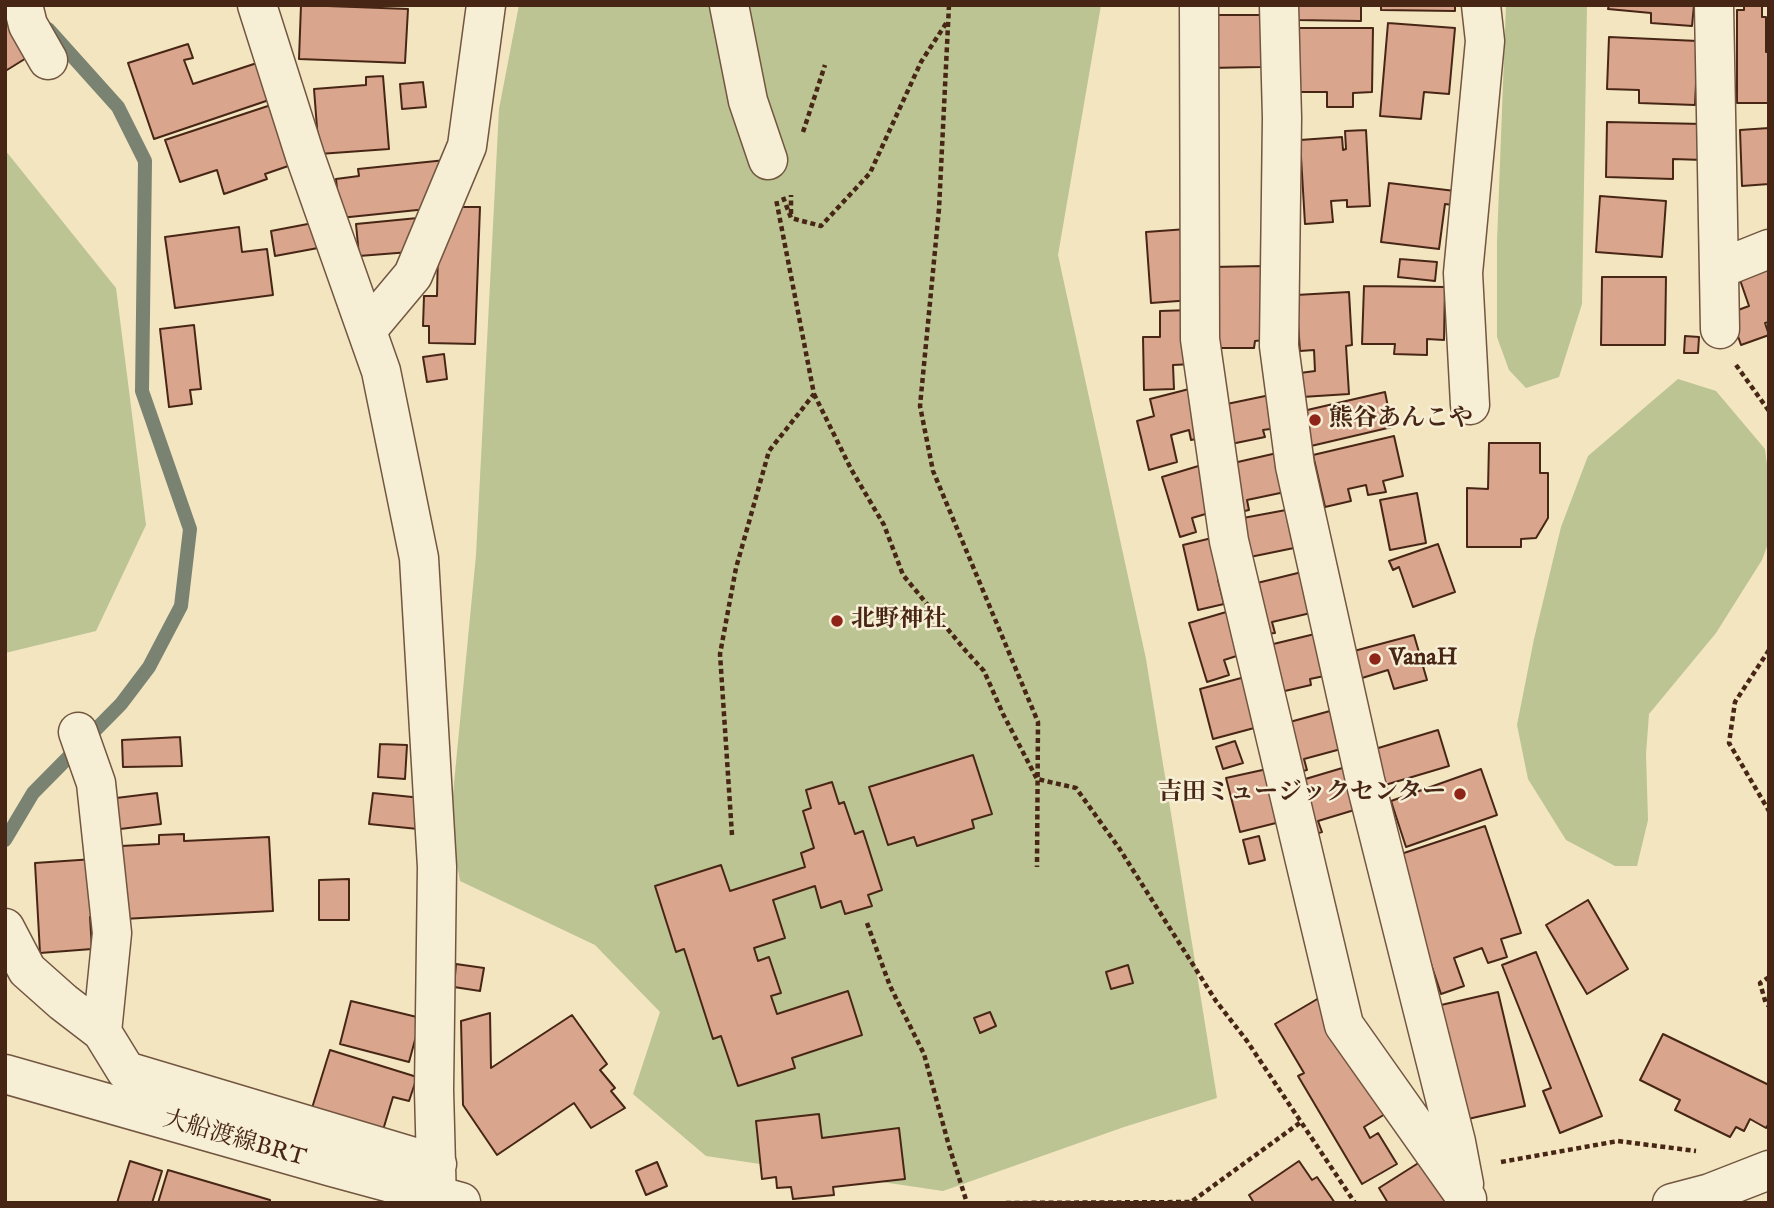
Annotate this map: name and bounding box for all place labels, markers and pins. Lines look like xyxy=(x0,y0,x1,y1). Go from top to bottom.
place label: 熊谷あんこや xyxy=(1329,406,1473,434)
marker: 熊谷あんこや xyxy=(1307,412,1323,428)
place label: 北野神社 xyxy=(851,607,947,635)
marker: 北野神社 xyxy=(829,613,845,629)
place label: VanaH xyxy=(1389,645,1457,673)
marker: VanaH xyxy=(1367,651,1383,667)
place label: 吉田ミュージックセンター xyxy=(1158,780,1446,808)
marker: 吉田ミュージックセンター xyxy=(1452,786,1468,802)

